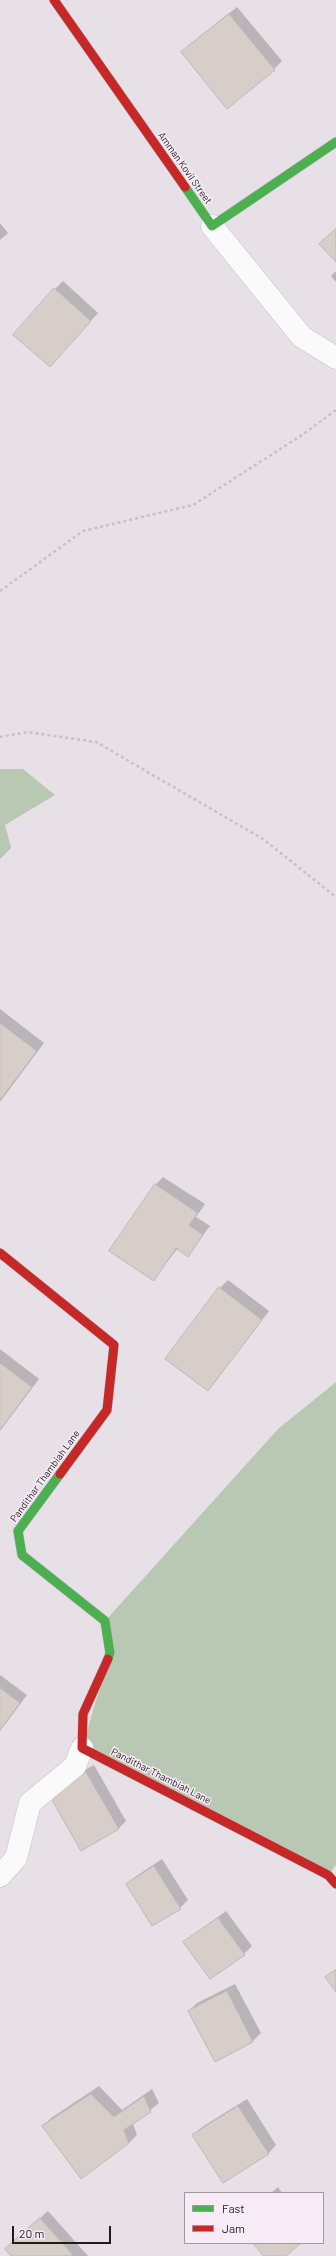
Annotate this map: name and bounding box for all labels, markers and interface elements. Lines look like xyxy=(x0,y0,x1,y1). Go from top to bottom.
street label: Amman Kovil Street xyxy=(156,130,214,206)
street label: Pandithar Thambiah Lane xyxy=(8,1428,82,1524)
street label: Pandithar Thambiah Lane xyxy=(109,1746,213,1806)
legend xyxy=(184,2192,324,2244)
text: Fast xyxy=(222,2201,245,2215)
scale bar xyxy=(14,2218,113,2244)
text: Jam xyxy=(222,2221,245,2235)
text: 20 m xyxy=(19,2226,45,2240)

